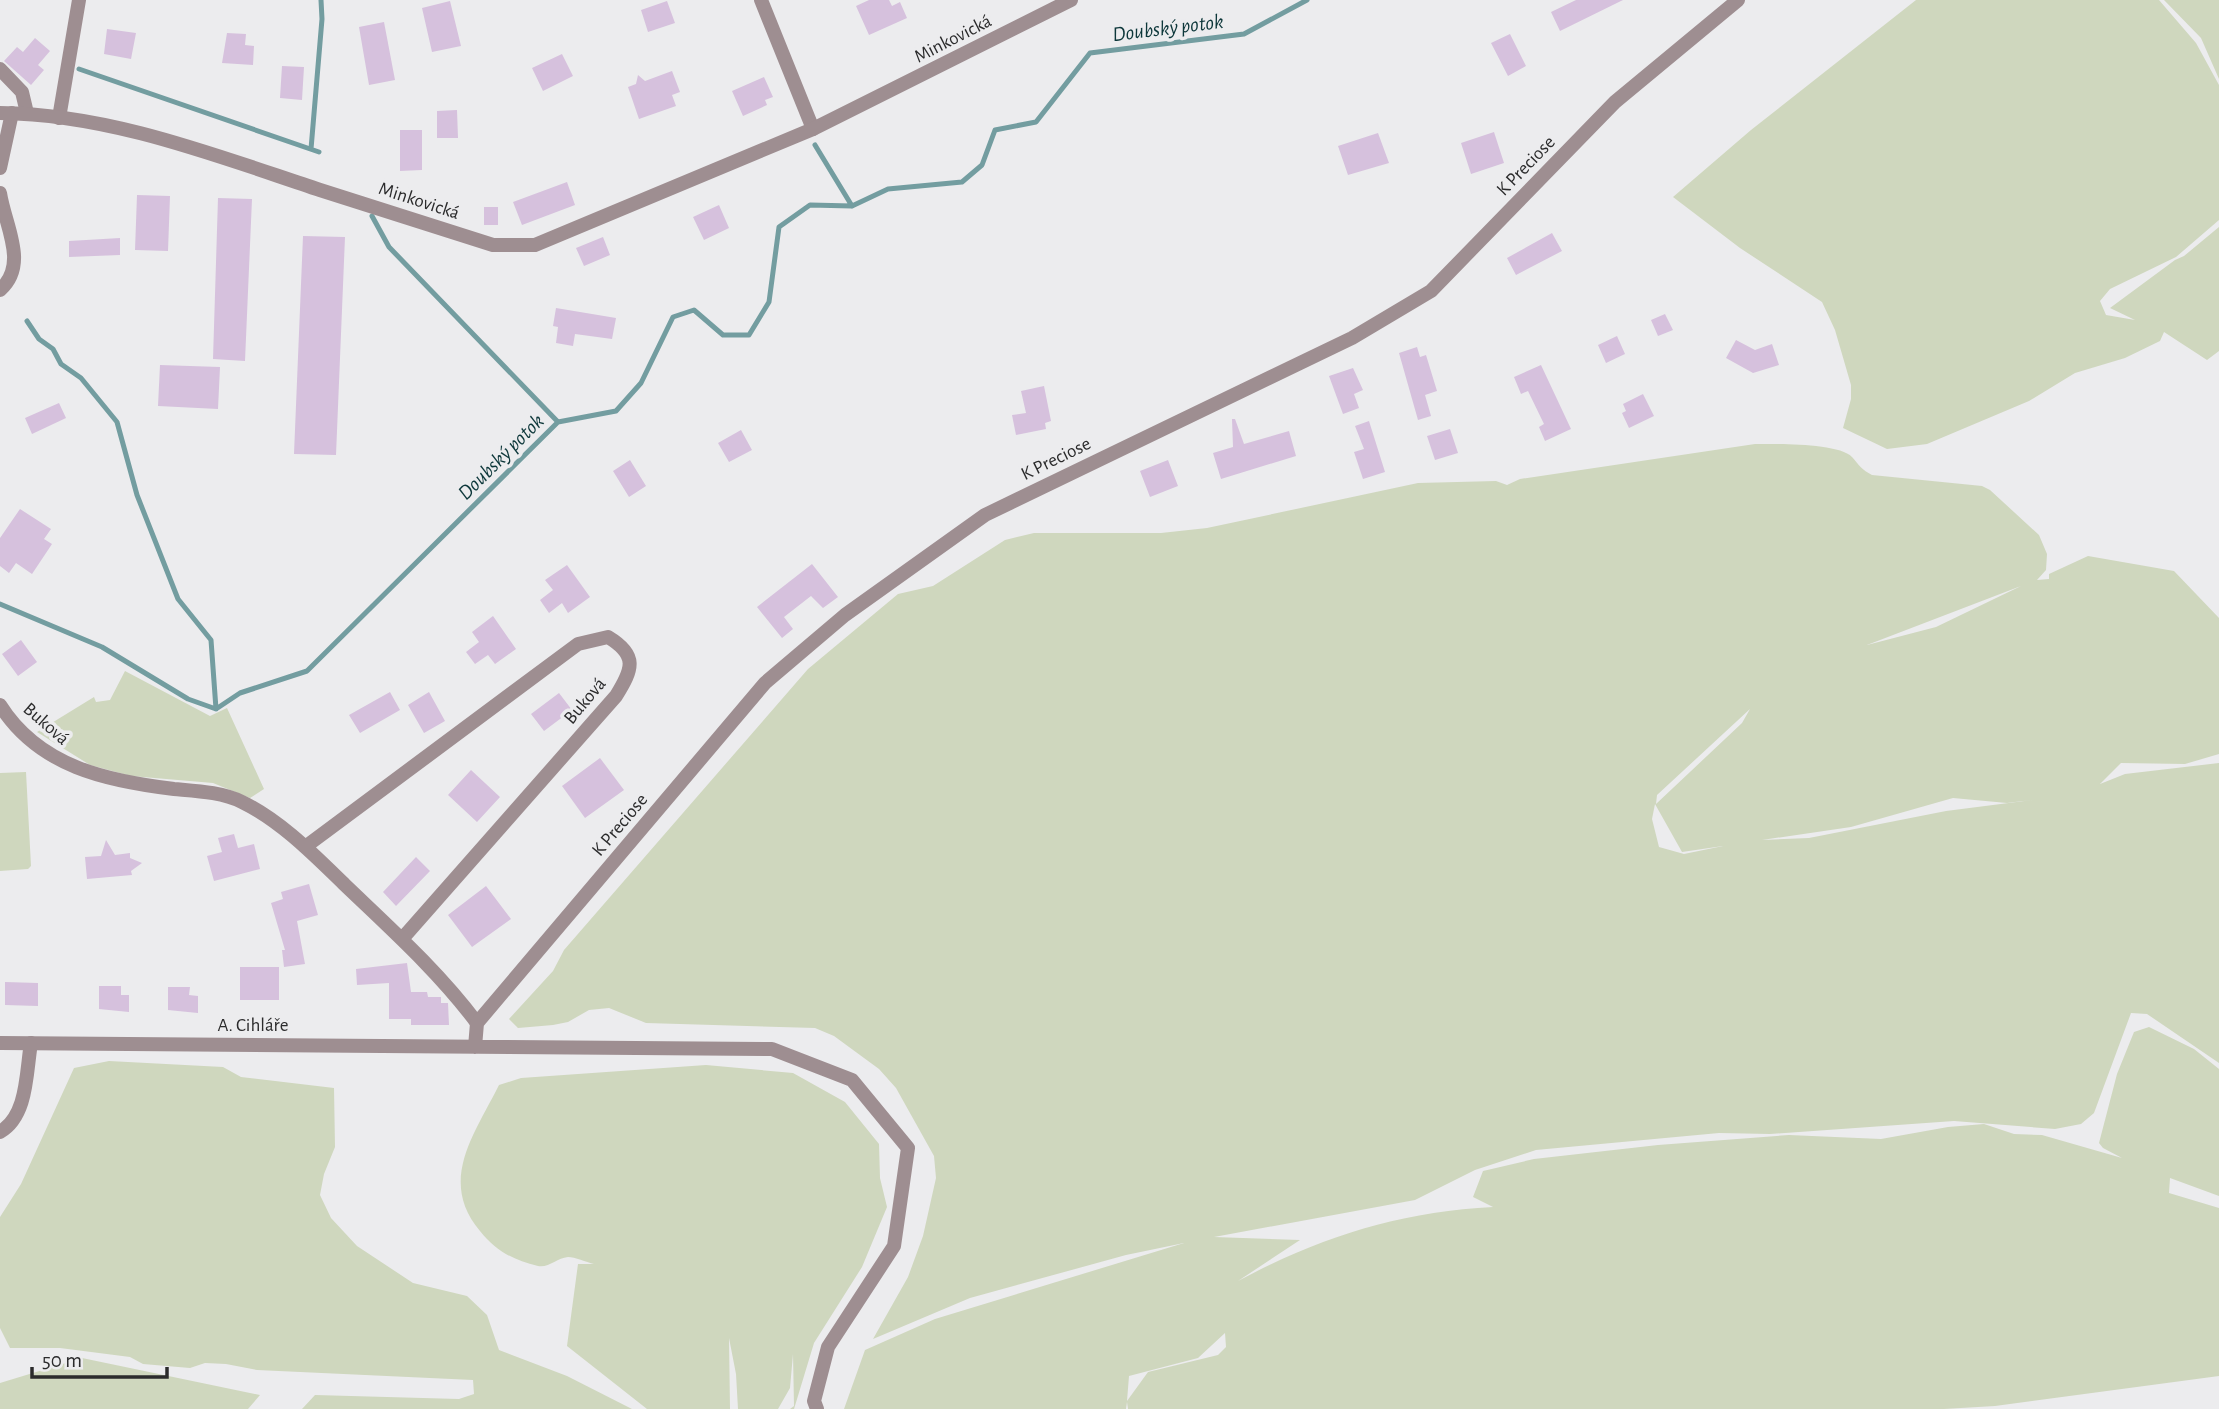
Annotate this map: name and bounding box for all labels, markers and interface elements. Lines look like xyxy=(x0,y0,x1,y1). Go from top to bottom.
street label: Minkovická xyxy=(911,11,995,66)
water label: Doubský potok xyxy=(1111,11,1225,46)
street label: K Preciose xyxy=(1493,132,1559,200)
street label: Minkovická xyxy=(376,179,462,223)
water label: Doubský potok xyxy=(454,410,549,505)
street label: K Preciose xyxy=(1018,434,1094,484)
street label: Buková xyxy=(560,674,610,728)
street label: Buková xyxy=(19,699,73,749)
street label: K Preciose xyxy=(589,790,651,860)
street label: A. Cihláře xyxy=(218,1016,288,1035)
scale bar xyxy=(32,1336,166,1380)
text: 50 m xyxy=(42,1350,82,1371)

